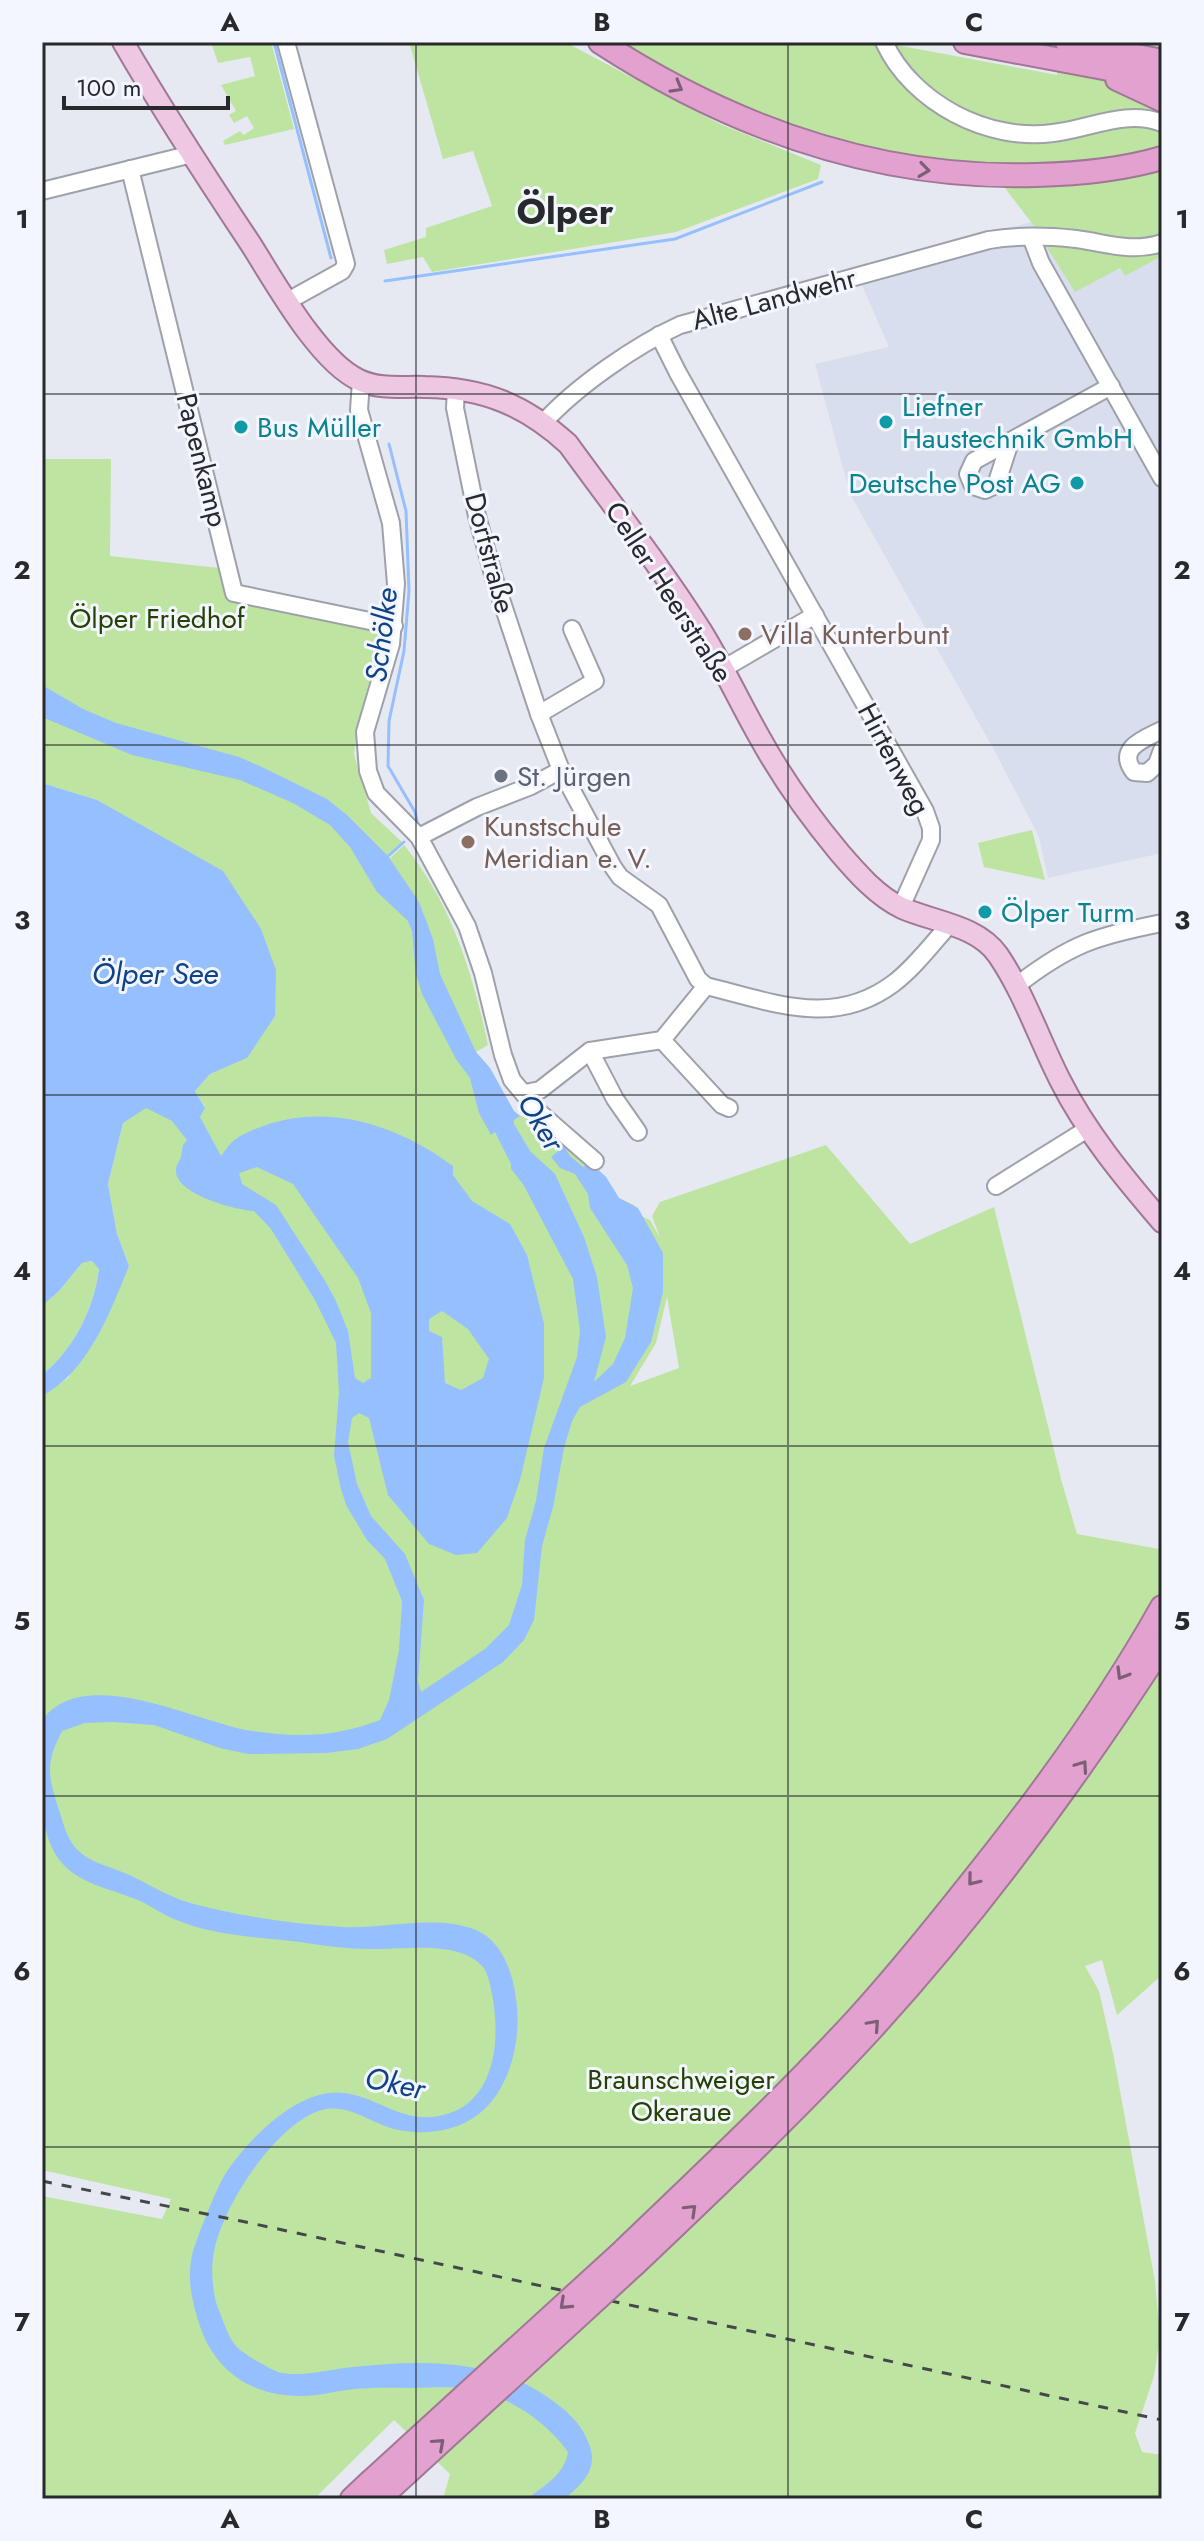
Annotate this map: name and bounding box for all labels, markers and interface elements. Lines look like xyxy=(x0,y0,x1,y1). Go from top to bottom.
text: A xyxy=(219,3,240,41)
text: B xyxy=(593,3,611,41)
text: C xyxy=(965,3,983,41)
scale bar xyxy=(64,60,228,110)
text: 100 m xyxy=(76,70,142,105)
one-way arrow xyxy=(668,77,682,93)
one-way arrow xyxy=(917,161,931,178)
district label: Ölper xyxy=(517,185,614,237)
text: 1 xyxy=(15,200,29,238)
text: 1 xyxy=(1175,200,1189,238)
street label: Alte Landwehr xyxy=(687,257,861,341)
place label: Liefner Haustechnik GmbH xyxy=(902,386,1133,459)
street label: Papenkamp xyxy=(166,389,238,531)
place label: Bus Müller xyxy=(257,407,382,448)
marker: Liefner Haustechnik GmbH xyxy=(877,413,895,431)
marker: Bus Müller xyxy=(232,418,250,436)
place label: Deutsche Post AG xyxy=(848,463,1061,504)
marker: Deutsche Post AG xyxy=(1068,474,1086,492)
street label: Dorfstraße xyxy=(454,488,526,618)
street label: Celler Heerstraße xyxy=(595,493,743,691)
text: 2 xyxy=(13,551,31,589)
text: 2 xyxy=(1173,551,1191,589)
water label: Schölke xyxy=(354,585,408,685)
park label: Ölper Friedhof xyxy=(69,598,246,639)
place label: Villa Kunterbunt xyxy=(761,614,949,655)
marker: Villa Kunterbunt xyxy=(736,625,754,643)
street label: Hirtenweg xyxy=(847,696,941,822)
place label: St. Jürgen xyxy=(517,756,632,797)
marker: St. Jürgen xyxy=(492,767,510,785)
place label: Kunstschule Meridian e. V. xyxy=(484,806,652,879)
marker: Kunstschule Meridian e. V. xyxy=(459,833,477,851)
place label: Ölper Turm xyxy=(1001,892,1135,933)
text: 3 xyxy=(14,901,30,939)
text: 3 xyxy=(1174,901,1190,939)
marker: Ölper Turm xyxy=(976,903,994,921)
water label: Ölper See xyxy=(92,952,218,995)
water label: Oker xyxy=(507,1085,576,1161)
text: 4 xyxy=(13,1252,31,1290)
text: 4 xyxy=(1173,1252,1191,1290)
text: 5 xyxy=(14,1602,30,1640)
text: 5 xyxy=(1174,1602,1190,1640)
one-way arrow xyxy=(1116,1665,1132,1680)
one-way arrow xyxy=(1072,1761,1087,1775)
one-way arrow xyxy=(968,1871,983,1885)
text: 6 xyxy=(13,1952,31,1990)
text: 6 xyxy=(1173,1952,1191,1990)
one-way arrow xyxy=(864,2020,879,2035)
water label: Oker xyxy=(361,2056,431,2111)
park label: Braunschweiger Okeraue xyxy=(587,2059,775,2132)
one-way arrow xyxy=(682,2205,696,2220)
one-way arrow xyxy=(560,2295,575,2309)
text: 7 xyxy=(14,2303,30,2341)
text: 7 xyxy=(1174,2303,1190,2341)
one-way arrow xyxy=(430,2439,445,2453)
text: A xyxy=(219,2500,240,2538)
text: B xyxy=(593,2500,611,2538)
text: C xyxy=(965,2500,983,2538)

